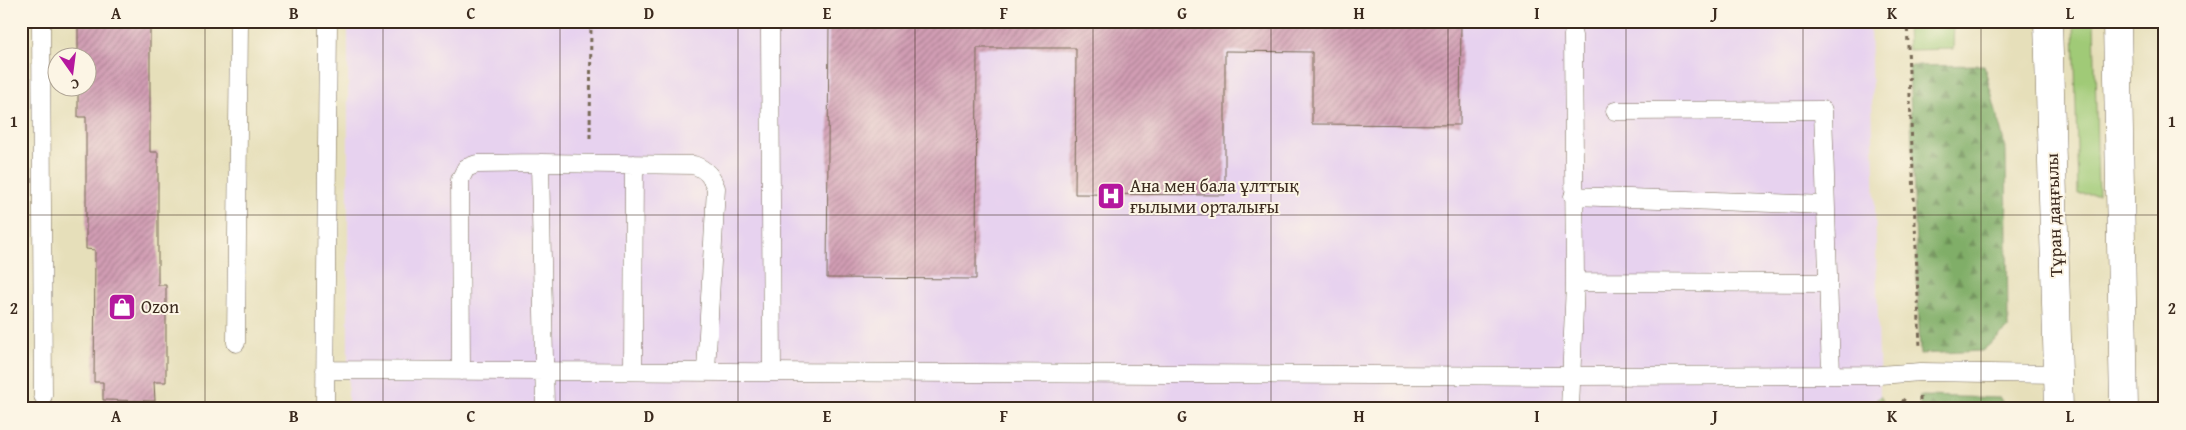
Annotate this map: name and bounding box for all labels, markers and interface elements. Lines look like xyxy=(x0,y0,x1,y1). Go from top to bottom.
text: A xyxy=(111,1,122,25)
text: B xyxy=(289,1,299,25)
text: C xyxy=(466,1,476,25)
text: D xyxy=(644,1,654,25)
text: E xyxy=(823,1,832,25)
text: F xyxy=(1000,1,1008,25)
text: G xyxy=(1177,1,1187,25)
text: H xyxy=(1353,1,1365,25)
text: I xyxy=(1534,1,1540,25)
text: J xyxy=(1709,1,1718,25)
text: K xyxy=(1887,1,1898,25)
text: L xyxy=(2066,1,2075,25)
north arrow xyxy=(48,48,98,98)
text: С xyxy=(69,74,81,95)
text: 1 xyxy=(10,109,18,133)
text: 1 xyxy=(2168,109,2176,133)
street label: Тұран даңғылы xyxy=(2038,152,2069,277)
place label: Ана мен бала ұлттық ғылыми орталығы xyxy=(1130,172,1299,220)
hospital icon: Ана мен бала ұлттық ғылыми орталығы xyxy=(1096,181,1126,211)
shop icon: Ozon xyxy=(107,292,137,322)
place label: Ozon xyxy=(141,293,179,320)
text: 2 xyxy=(10,296,18,320)
text: 2 xyxy=(2168,296,2176,320)
text: A xyxy=(111,404,122,428)
text: B xyxy=(289,404,299,428)
text: C xyxy=(466,404,476,428)
text: D xyxy=(644,404,654,428)
text: E xyxy=(823,404,832,428)
text: F xyxy=(1000,404,1008,428)
text: G xyxy=(1177,404,1187,428)
text: H xyxy=(1353,404,1365,428)
text: I xyxy=(1534,404,1540,428)
text: J xyxy=(1709,404,1718,428)
text: K xyxy=(1887,404,1898,428)
text: L xyxy=(2066,404,2075,428)

